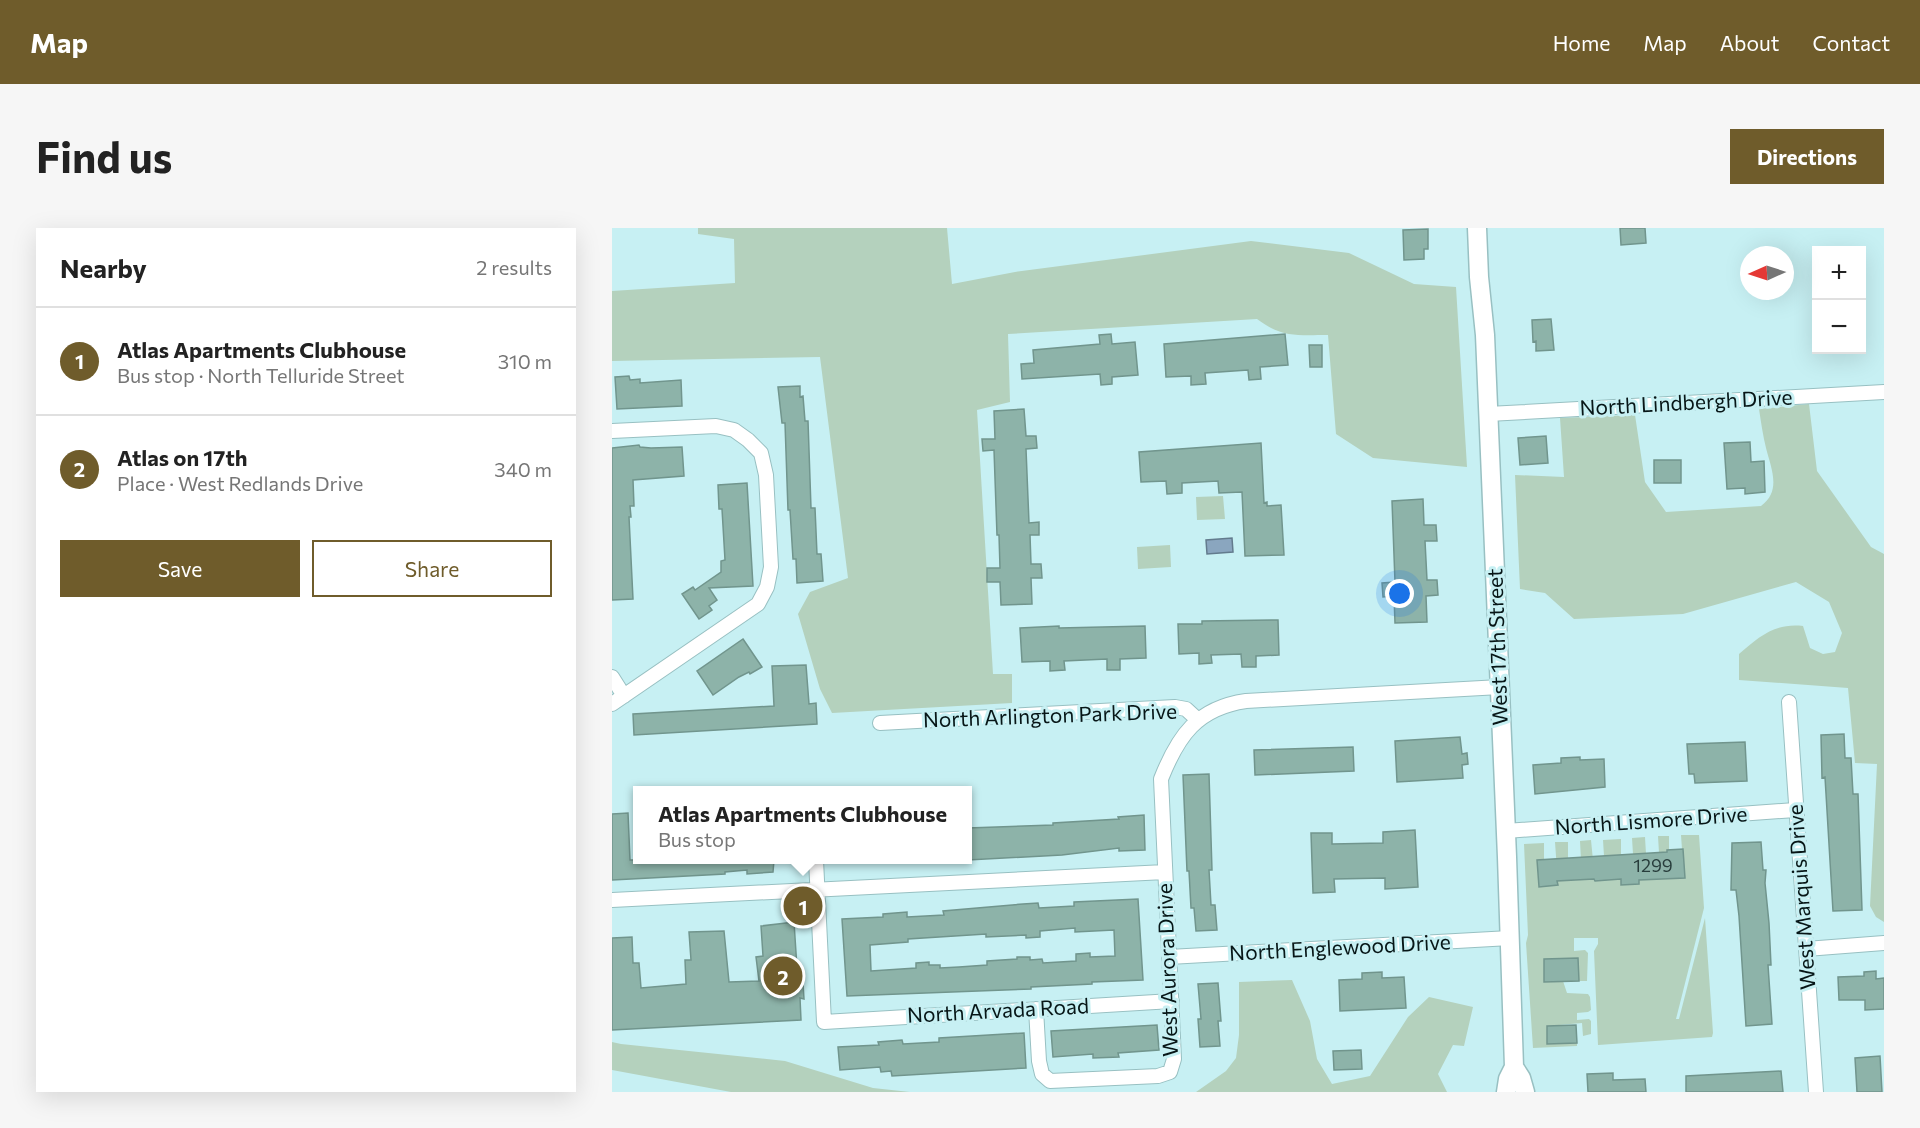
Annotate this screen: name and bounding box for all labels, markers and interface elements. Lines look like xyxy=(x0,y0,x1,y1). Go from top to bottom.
text: Map xyxy=(30,25,88,59)
text: Home xyxy=(1553,30,1610,55)
text: Map xyxy=(1643,30,1687,55)
text: About xyxy=(1720,30,1779,55)
text: Contact xyxy=(1812,30,1890,55)
button: Directions xyxy=(1730,129,1884,184)
text: Find us xyxy=(36,130,172,182)
north arrow xyxy=(1740,246,1794,300)
map controls xyxy=(1812,246,1866,354)
button: + xyxy=(1812,246,1866,300)
text: Nearby xyxy=(60,252,147,283)
text: 2 results xyxy=(476,255,552,279)
button: − xyxy=(1812,300,1866,354)
text: Atlas Apartments Clubhouse xyxy=(117,336,406,363)
text: 1 xyxy=(75,349,84,373)
text: 310 m xyxy=(498,349,552,373)
text: Bus stop · North Telluride Street xyxy=(117,363,405,387)
street label: North Lindbergh Drive xyxy=(1579,383,1793,420)
text: Atlas on 17th xyxy=(117,444,247,471)
text: 2 xyxy=(74,457,85,481)
text: 340 m xyxy=(494,457,552,481)
text: Place · West Redlands Drive xyxy=(117,471,363,495)
button: Save xyxy=(60,540,300,597)
button: Share xyxy=(312,540,552,597)
street label: West 17th Street xyxy=(1481,568,1512,726)
your location xyxy=(1385,579,1414,608)
street label: North Arlington Park Drive xyxy=(922,698,1177,731)
popup xyxy=(633,786,972,864)
text: Atlas Apartments Clubhouse xyxy=(658,800,947,827)
street label: North Lismore Drive xyxy=(1554,800,1748,839)
street label: West Marquis Drive xyxy=(1782,804,1819,991)
text: Bus stop xyxy=(658,827,736,851)
house number: 1299 xyxy=(1633,854,1673,876)
street label: West Aurora Drive xyxy=(1151,883,1182,1057)
pin: 1 xyxy=(784,884,822,928)
street label: North Englewood Drive xyxy=(1228,928,1451,965)
pin: 2 xyxy=(764,954,802,999)
street label: North Arvada Road xyxy=(906,992,1089,1027)

